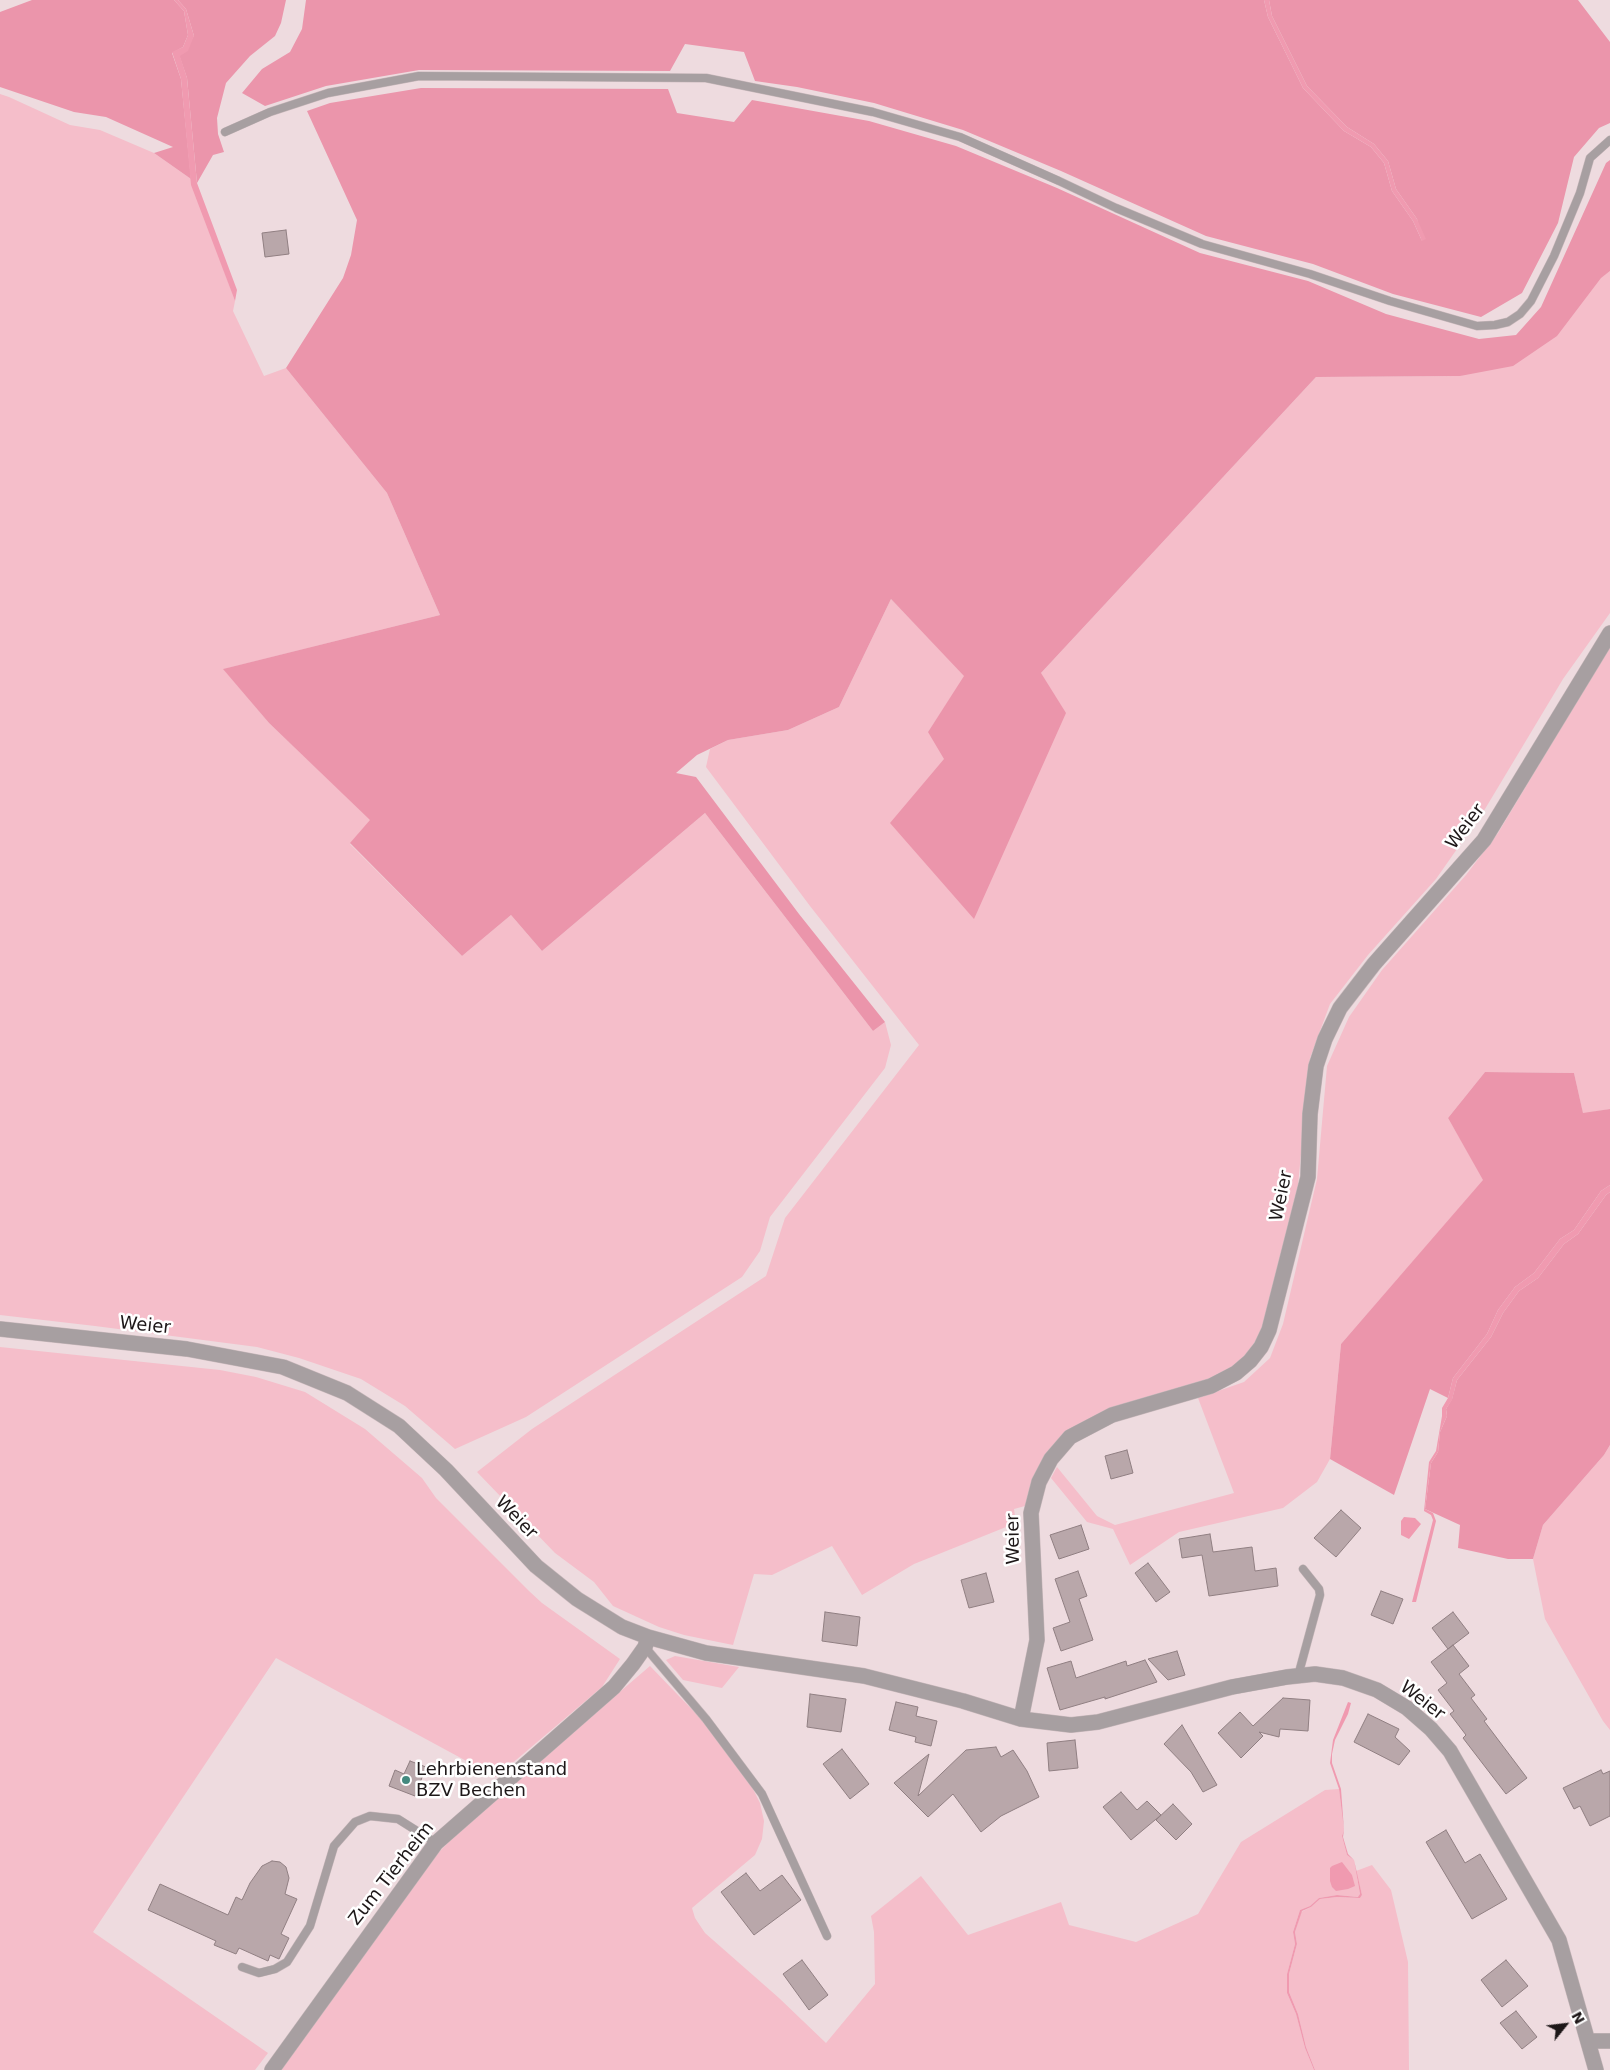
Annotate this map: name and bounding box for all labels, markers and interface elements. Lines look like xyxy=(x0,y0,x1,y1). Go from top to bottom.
street label: Weier xyxy=(1442,800,1490,854)
street label: Weier xyxy=(1266,1169,1298,1223)
street label: Weier xyxy=(118,1313,172,1339)
street label: Weier xyxy=(490,1492,542,1544)
street label: Weier xyxy=(1003,1513,1025,1565)
street label: Weier xyxy=(1395,1677,1449,1725)
place label: Lehrbienenstand BZV Bechen xyxy=(416,1759,567,1802)
marker: Lehrbienenstand BZV Bechen xyxy=(400,1774,412,1786)
street label: Zum Tierheim xyxy=(345,1818,439,1930)
north arrow xyxy=(1540,2000,1590,2050)
text: N xyxy=(1568,2009,1588,2027)

